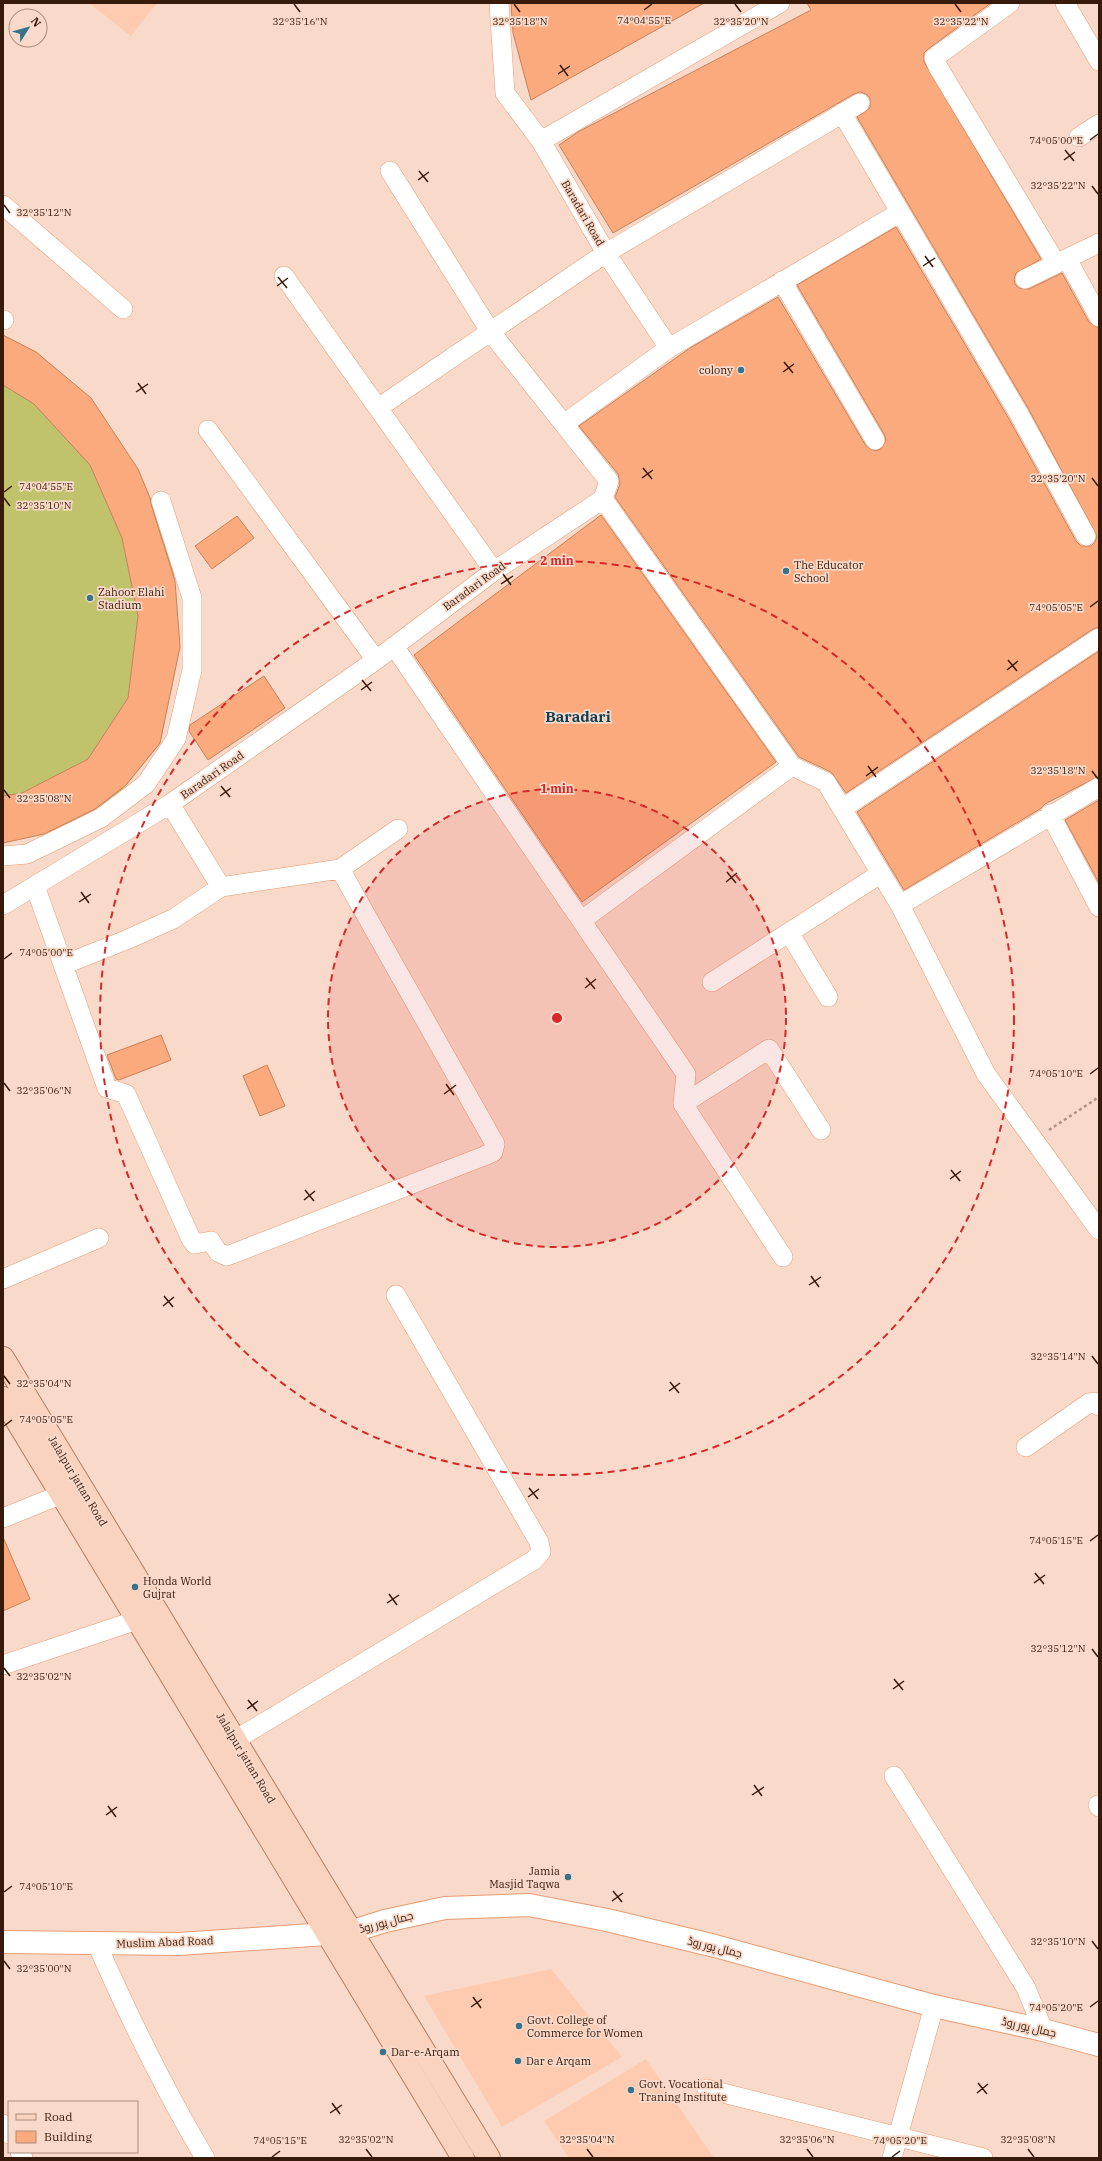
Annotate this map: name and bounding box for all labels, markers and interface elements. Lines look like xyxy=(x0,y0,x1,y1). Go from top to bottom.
north arrow xyxy=(8,8,48,48)
text: N xyxy=(28,14,44,30)
text: 74°04'55"E xyxy=(617,14,671,27)
text: 32°35'16"N xyxy=(273,15,328,28)
text: 32°35'18"N xyxy=(493,15,548,28)
text: 32°35'20"N xyxy=(714,15,769,28)
text: 32°35'22"N xyxy=(934,15,989,28)
text: 74°05'00"E xyxy=(1029,134,1083,147)
street label: Baradari Road xyxy=(558,177,608,249)
text: 32°35'22"N xyxy=(1031,179,1086,192)
text: 32°35'12"N xyxy=(17,206,72,219)
place label: colony xyxy=(699,363,733,377)
marker: colony xyxy=(736,365,746,375)
text: 32°35'20"N xyxy=(1031,472,1086,485)
text: 74°04'55"E xyxy=(19,480,73,493)
text: 32°35'10"N xyxy=(17,499,72,512)
text: 2 min xyxy=(540,553,574,568)
street label: Baradari Road xyxy=(440,558,508,613)
place label: The Educator School xyxy=(794,558,864,585)
marker: The Educator School xyxy=(781,566,791,576)
place label: Zahoor Elahi Stadium xyxy=(98,585,165,612)
marker: Zahoor Elahi Stadium xyxy=(85,593,95,603)
text: 74°05'05"E xyxy=(1029,601,1083,614)
district label: Baradari xyxy=(545,707,611,726)
street label: Baradari Road xyxy=(178,748,247,802)
text: 32°35'18"N xyxy=(1031,764,1086,777)
text: 1 min xyxy=(540,781,574,796)
text: 32°35'08"N xyxy=(17,792,72,805)
text: 74°05'00"E xyxy=(19,946,73,959)
centre of rings xyxy=(550,1011,564,1025)
text: 74°05'10"E xyxy=(1029,1067,1083,1080)
text: 32°35'06"N xyxy=(17,1084,72,1097)
text: 32°35'14"N xyxy=(1031,1350,1086,1363)
text: 32°35'04"N xyxy=(17,1377,72,1390)
text: 74°05'05"E xyxy=(19,1413,73,1426)
street label: Jalalpur jattan Road xyxy=(45,1433,111,1529)
text: 74°05'15"E xyxy=(1029,1534,1083,1547)
place label: Honda World Gujrat xyxy=(143,1574,212,1601)
marker: Honda World Gujrat xyxy=(130,1582,140,1592)
text: 32°35'12"N xyxy=(1031,1642,1086,1655)
text: 32°35'02"N xyxy=(17,1670,72,1683)
street label: Jalalpur jattan Road xyxy=(213,1710,279,1806)
place label: Jamia Masjid Taqwa xyxy=(489,1864,560,1891)
marker: Jamia Masjid Taqwa xyxy=(563,1872,573,1882)
text: 74°05'10"E xyxy=(19,1880,73,1893)
street label: جمال پور روڈ xyxy=(357,1908,415,1936)
street label: Muslim Abad Road xyxy=(116,1933,214,1951)
street label: جمال پور روڈ xyxy=(686,1933,744,1961)
text: 32°35'10"N xyxy=(1031,1935,1086,1948)
text: 32°35'00"N xyxy=(17,1962,72,1975)
text: 74°05'20"E xyxy=(1029,2001,1083,2014)
place label: Govt. College of Commerce for Women xyxy=(527,2013,643,2040)
street label: جمال پور روڈ xyxy=(1000,2014,1058,2040)
marker: Govt. College of Commerce for Women xyxy=(514,2021,524,2031)
place label: Dar-e-Arqam xyxy=(391,2045,460,2059)
marker: Dar-e-Arqam xyxy=(378,2047,388,2057)
place label: Dar e Arqam xyxy=(526,2054,592,2068)
marker: Dar e Arqam xyxy=(513,2056,523,2066)
place label: Govt. Vocational Traning Institute xyxy=(639,2077,727,2104)
marker: Govt. Vocational Traning Institute xyxy=(626,2085,636,2095)
legend xyxy=(8,2101,138,2153)
text: Road xyxy=(44,2109,73,2124)
text: Building xyxy=(44,2129,92,2144)
text: 32°35'02"N xyxy=(339,2133,394,2146)
text: 32°35'04"N xyxy=(560,2133,615,2146)
text: 32°35'06"N xyxy=(780,2133,835,2146)
text: 32°35'08"N xyxy=(1001,2133,1056,2146)
text: 74°05'15"E xyxy=(253,2134,307,2147)
text: 74°05'20"E xyxy=(873,2134,927,2147)

